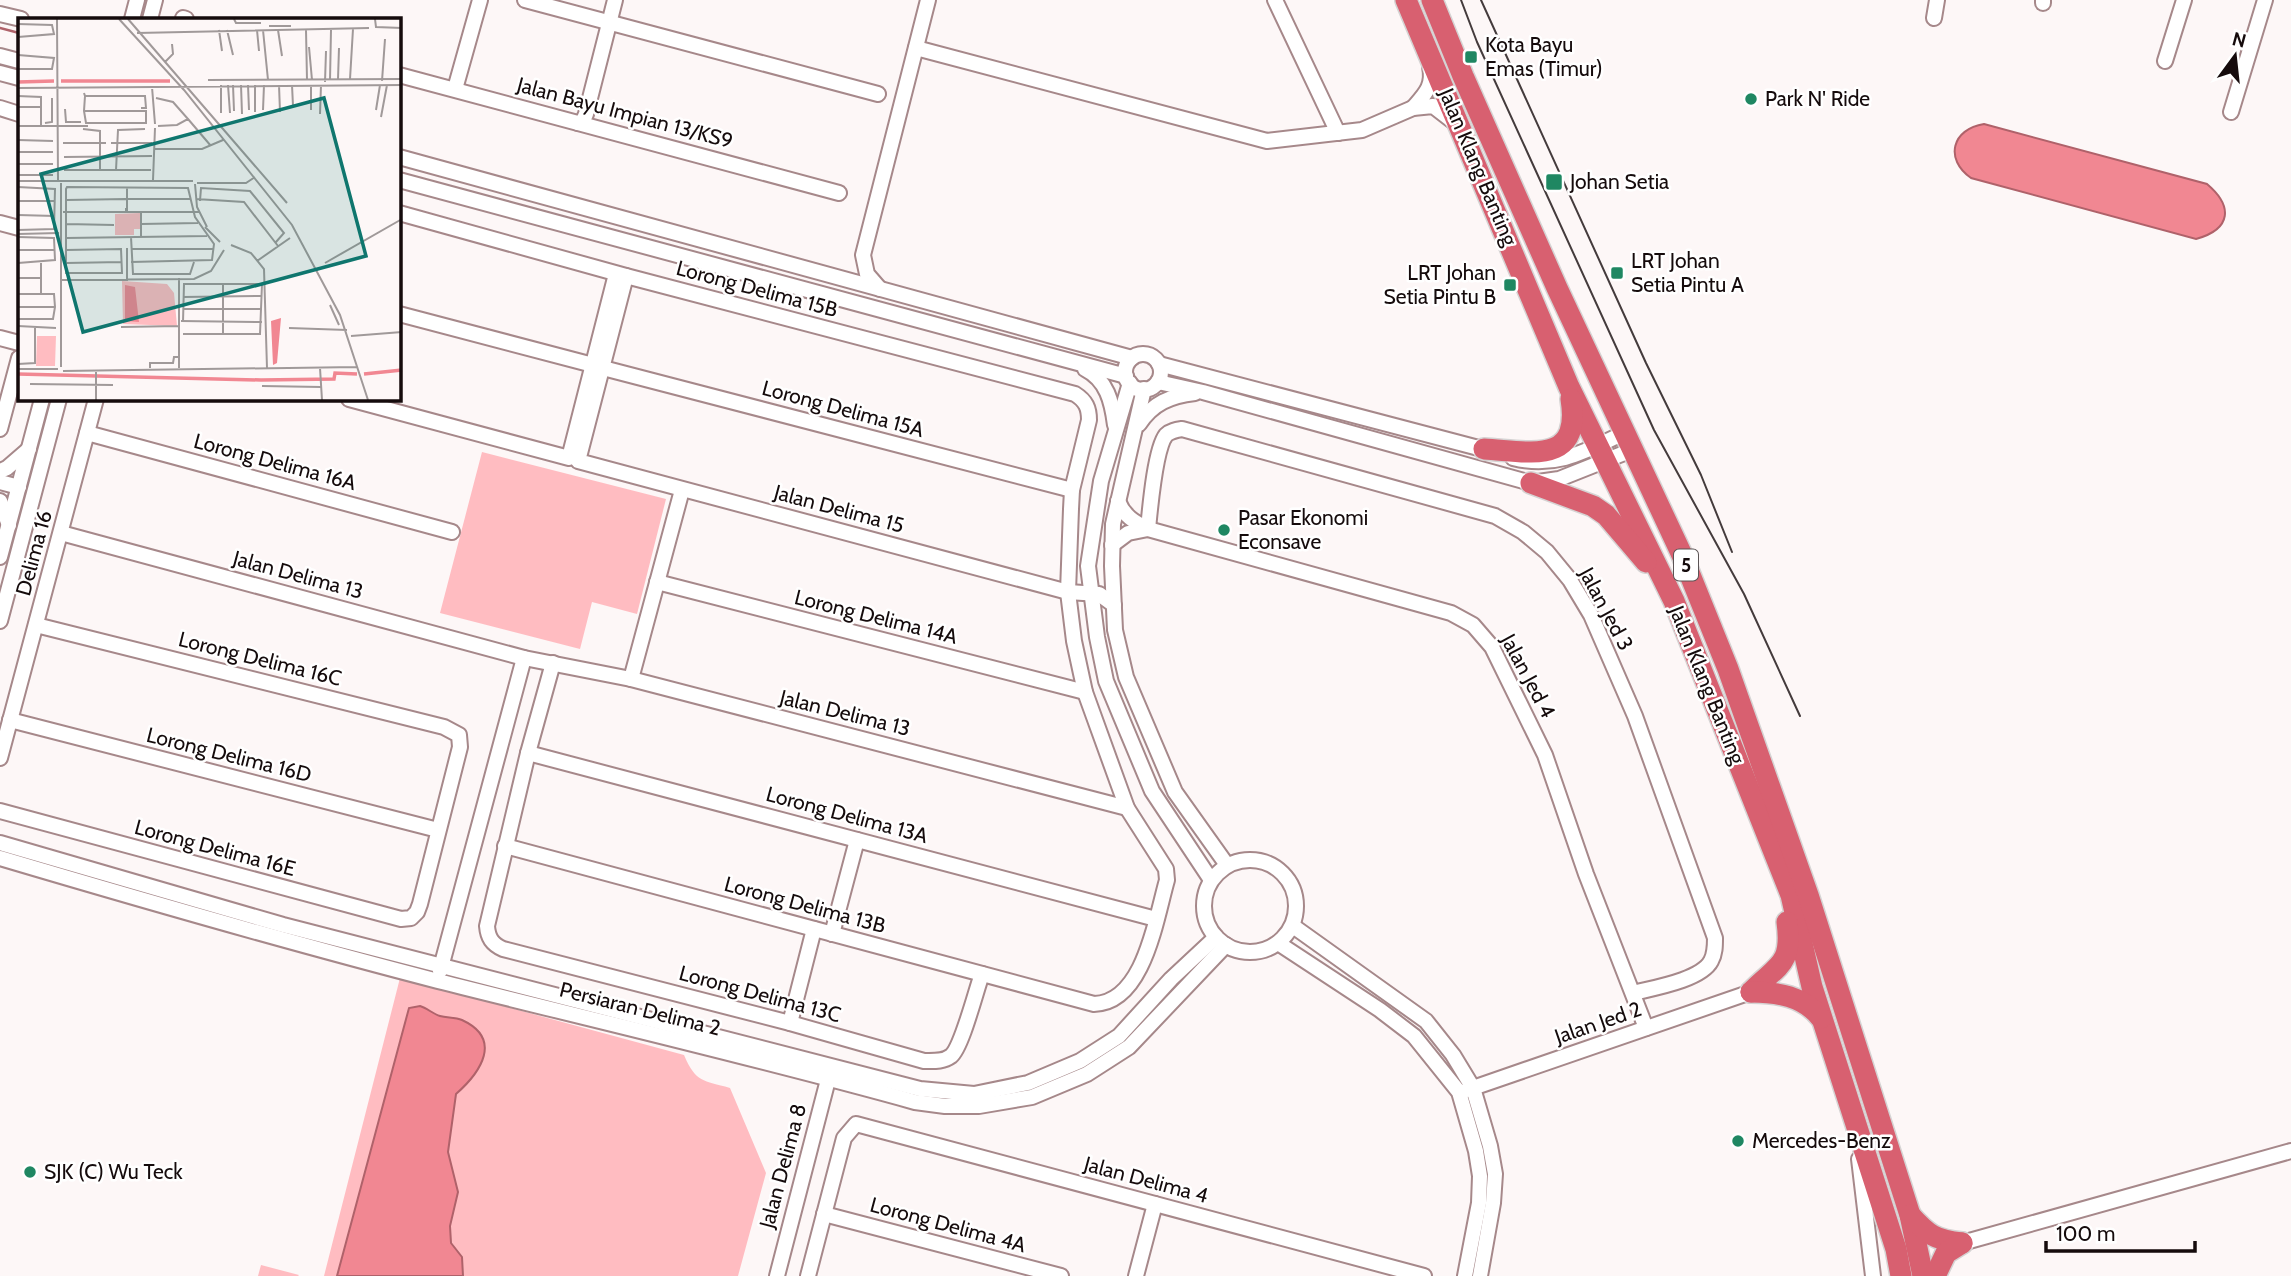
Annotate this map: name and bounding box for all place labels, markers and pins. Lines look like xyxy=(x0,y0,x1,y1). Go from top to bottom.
place label: Kota Bayu Emas (Timur) xyxy=(1485,32,1603,81)
marker: Kota Bayu Emas (Timur) xyxy=(1463,49,1479,65)
place label: Park N' Ride xyxy=(1765,86,1870,111)
marker: Park N' Ride xyxy=(1743,91,1759,107)
place label: Johan Setia xyxy=(1569,169,1669,194)
marker: Johan Setia xyxy=(1544,172,1564,192)
place label: LRT Johan Setia Pintu A xyxy=(1631,248,1744,297)
place label: LRT Johan Setia Pintu B xyxy=(1383,260,1496,309)
marker: LRT Johan Setia Pintu A xyxy=(1609,265,1625,281)
marker: LRT Johan Setia Pintu B xyxy=(1502,277,1518,293)
place label: Pasar Ekonomi Econsave xyxy=(1238,505,1368,554)
marker: Pasar Ekonomi Econsave xyxy=(1216,522,1232,538)
place label: Mercedes-Benz xyxy=(1752,1128,1891,1153)
marker: Mercedes-Benz xyxy=(1730,1133,1746,1149)
place label: SJK (C) Wu Teck xyxy=(44,1159,183,1184)
marker: SJK (C) Wu Teck xyxy=(22,1164,38,1180)

